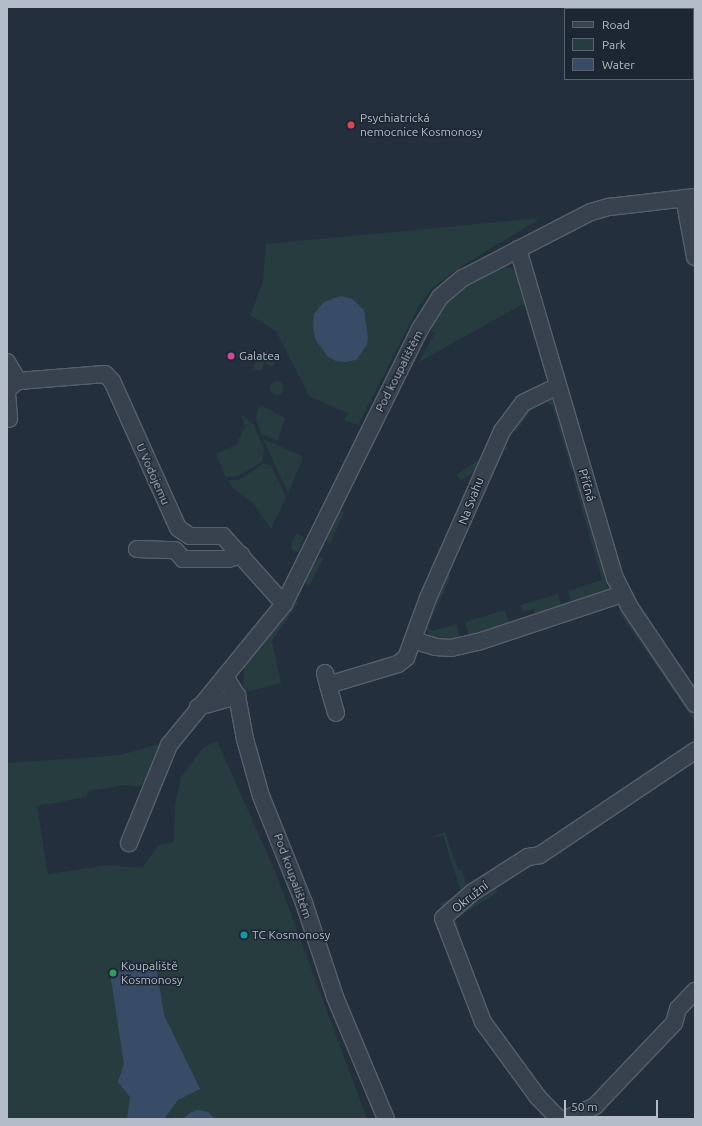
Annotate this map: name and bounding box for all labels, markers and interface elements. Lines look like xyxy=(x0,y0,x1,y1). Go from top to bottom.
legend xyxy=(564,8,694,80)
text: Road xyxy=(602,18,630,31)
text: Park xyxy=(602,38,626,51)
text: Water xyxy=(602,58,635,71)
place label: Psychiatrická nemocnice Kosmonosy xyxy=(360,111,483,139)
marker: Psychiatrická nemocnice Kosmonosy xyxy=(345,119,357,131)
street label: Pod koupalištěm xyxy=(372,328,426,414)
place label: Galatea xyxy=(239,349,280,363)
marker: Galatea xyxy=(226,351,236,361)
street label: U Vodojemu xyxy=(133,441,173,507)
street label: Příčná xyxy=(575,467,599,503)
street label: Na Svahu xyxy=(455,475,487,527)
street label: Pod koupalištěm xyxy=(271,831,315,921)
street label: Okružní xyxy=(449,878,491,916)
place label: TC Kosmonosy xyxy=(252,928,330,942)
marker: TC Kosmonosy xyxy=(239,930,249,940)
place label: Koupaliště Kosmonosy xyxy=(121,959,183,987)
marker: Koupaliště Kosmonosy xyxy=(108,968,118,978)
scale bar xyxy=(566,1092,660,1118)
text: 50 m xyxy=(571,1100,598,1113)

